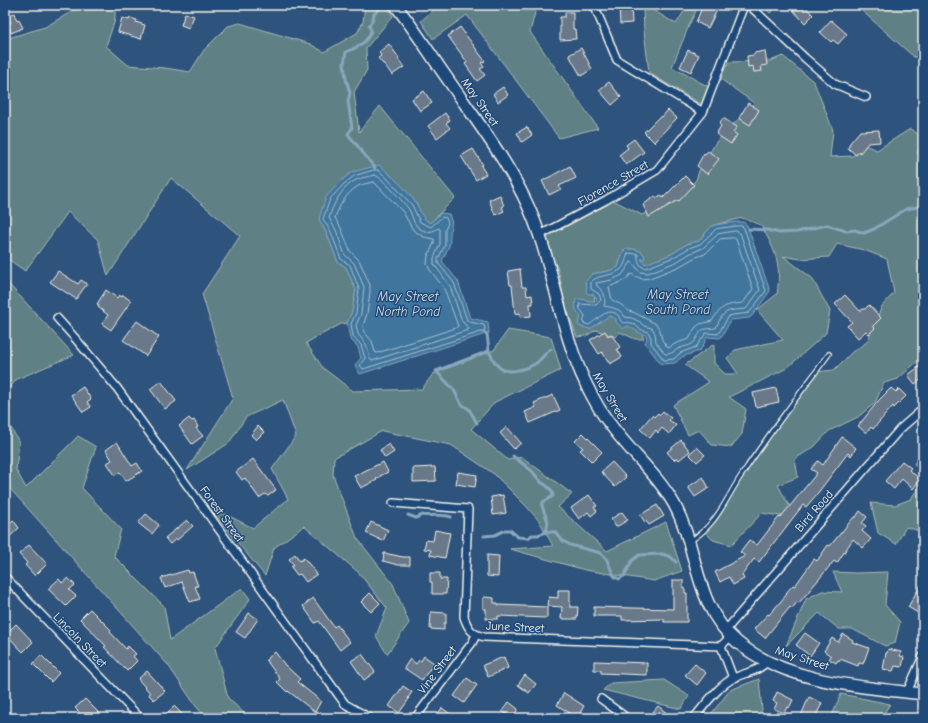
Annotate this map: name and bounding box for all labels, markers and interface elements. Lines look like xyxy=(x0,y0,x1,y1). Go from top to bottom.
street label: May Street xyxy=(458,75,502,129)
street label: Florence Street xyxy=(575,157,651,209)
water label: May Street South Pond xyxy=(646,287,711,317)
water label: May Street North Pond xyxy=(376,289,441,319)
street label: May Street xyxy=(590,370,631,425)
street label: Forest Street xyxy=(197,483,247,545)
street label: Bird Road xyxy=(792,487,836,535)
street label: Lincoln Street xyxy=(50,610,110,671)
street label: June Street xyxy=(486,618,545,636)
street label: Vine Street xyxy=(415,643,460,697)
street label: May Street xyxy=(773,643,831,673)

